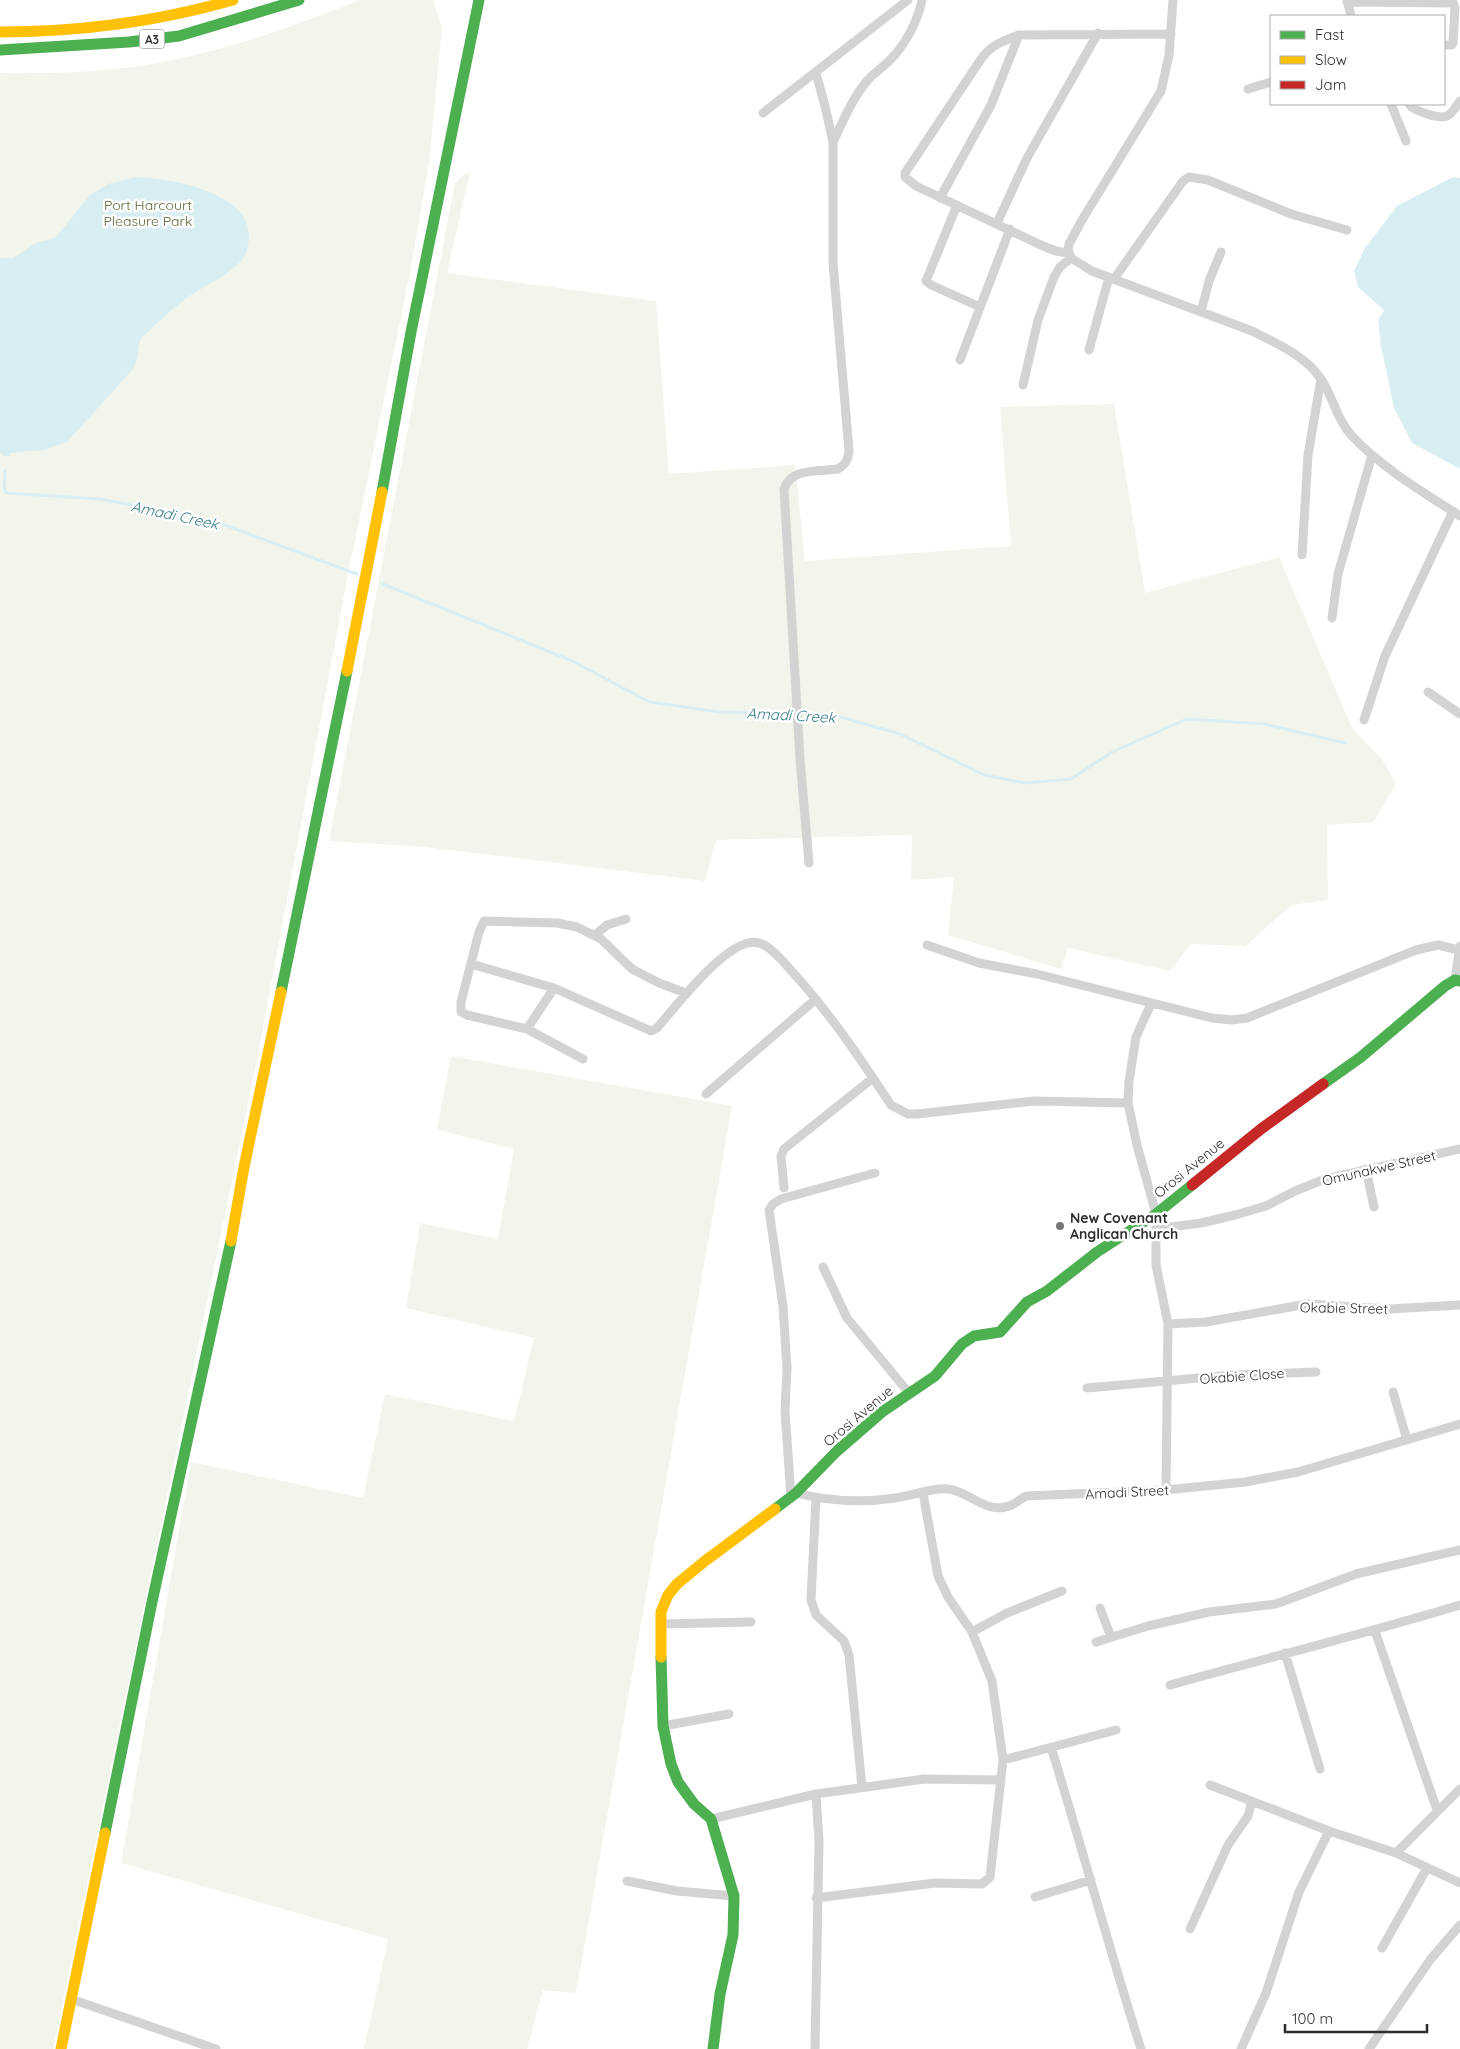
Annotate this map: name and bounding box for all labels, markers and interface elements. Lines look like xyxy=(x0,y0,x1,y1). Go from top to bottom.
legend xyxy=(1270,15,1445,105)
text: Fast xyxy=(1315,25,1344,44)
road number: A3 xyxy=(140,30,164,48)
text: Slow xyxy=(1315,50,1347,69)
text: Jam xyxy=(1315,75,1346,94)
park label: Port Harcourt Pleasure Park xyxy=(104,196,192,230)
water label: Amadi Creek xyxy=(129,496,222,534)
water label: Amadi Creek xyxy=(746,703,838,727)
street label: Orosi Avenue xyxy=(1150,1134,1228,1202)
street label: Omunakwe Street xyxy=(1320,1146,1438,1190)
place label: New Covenant Anglican Church xyxy=(1070,1209,1178,1243)
marker: New Covenant Anglican Church xyxy=(1054,1220,1066,1232)
street label: Okabie Street xyxy=(1300,1298,1388,1318)
street label: Okabie Close xyxy=(1199,1364,1285,1388)
street label: Orosi Avenue xyxy=(819,1382,897,1450)
street label: Amadi Street xyxy=(1085,1481,1170,1503)
scale bar xyxy=(1285,2002,1428,2034)
text: 100 m xyxy=(1292,2009,1333,2028)

